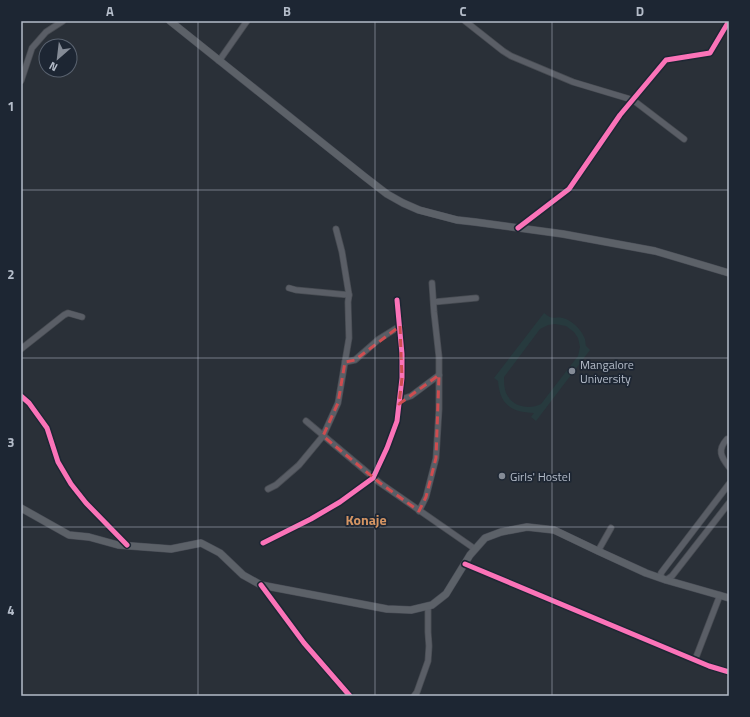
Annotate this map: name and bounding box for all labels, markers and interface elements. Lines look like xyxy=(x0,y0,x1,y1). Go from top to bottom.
text: A xyxy=(106,1,114,21)
text: B xyxy=(283,1,291,21)
text: C xyxy=(459,1,467,21)
text: D xyxy=(636,1,644,21)
north arrow xyxy=(38,38,78,78)
text: N xyxy=(46,58,60,76)
text: 1 xyxy=(7,96,15,116)
text: 2 xyxy=(7,264,15,284)
place label: Mangalore University xyxy=(580,355,634,388)
marker: Mangalore University xyxy=(567,366,577,376)
text: 3 xyxy=(7,432,15,452)
place label: Girls' Hostel xyxy=(510,467,571,486)
marker: Girls' Hostel xyxy=(497,471,507,481)
district label: Konaje xyxy=(345,509,387,530)
text: 4 xyxy=(7,600,15,620)

